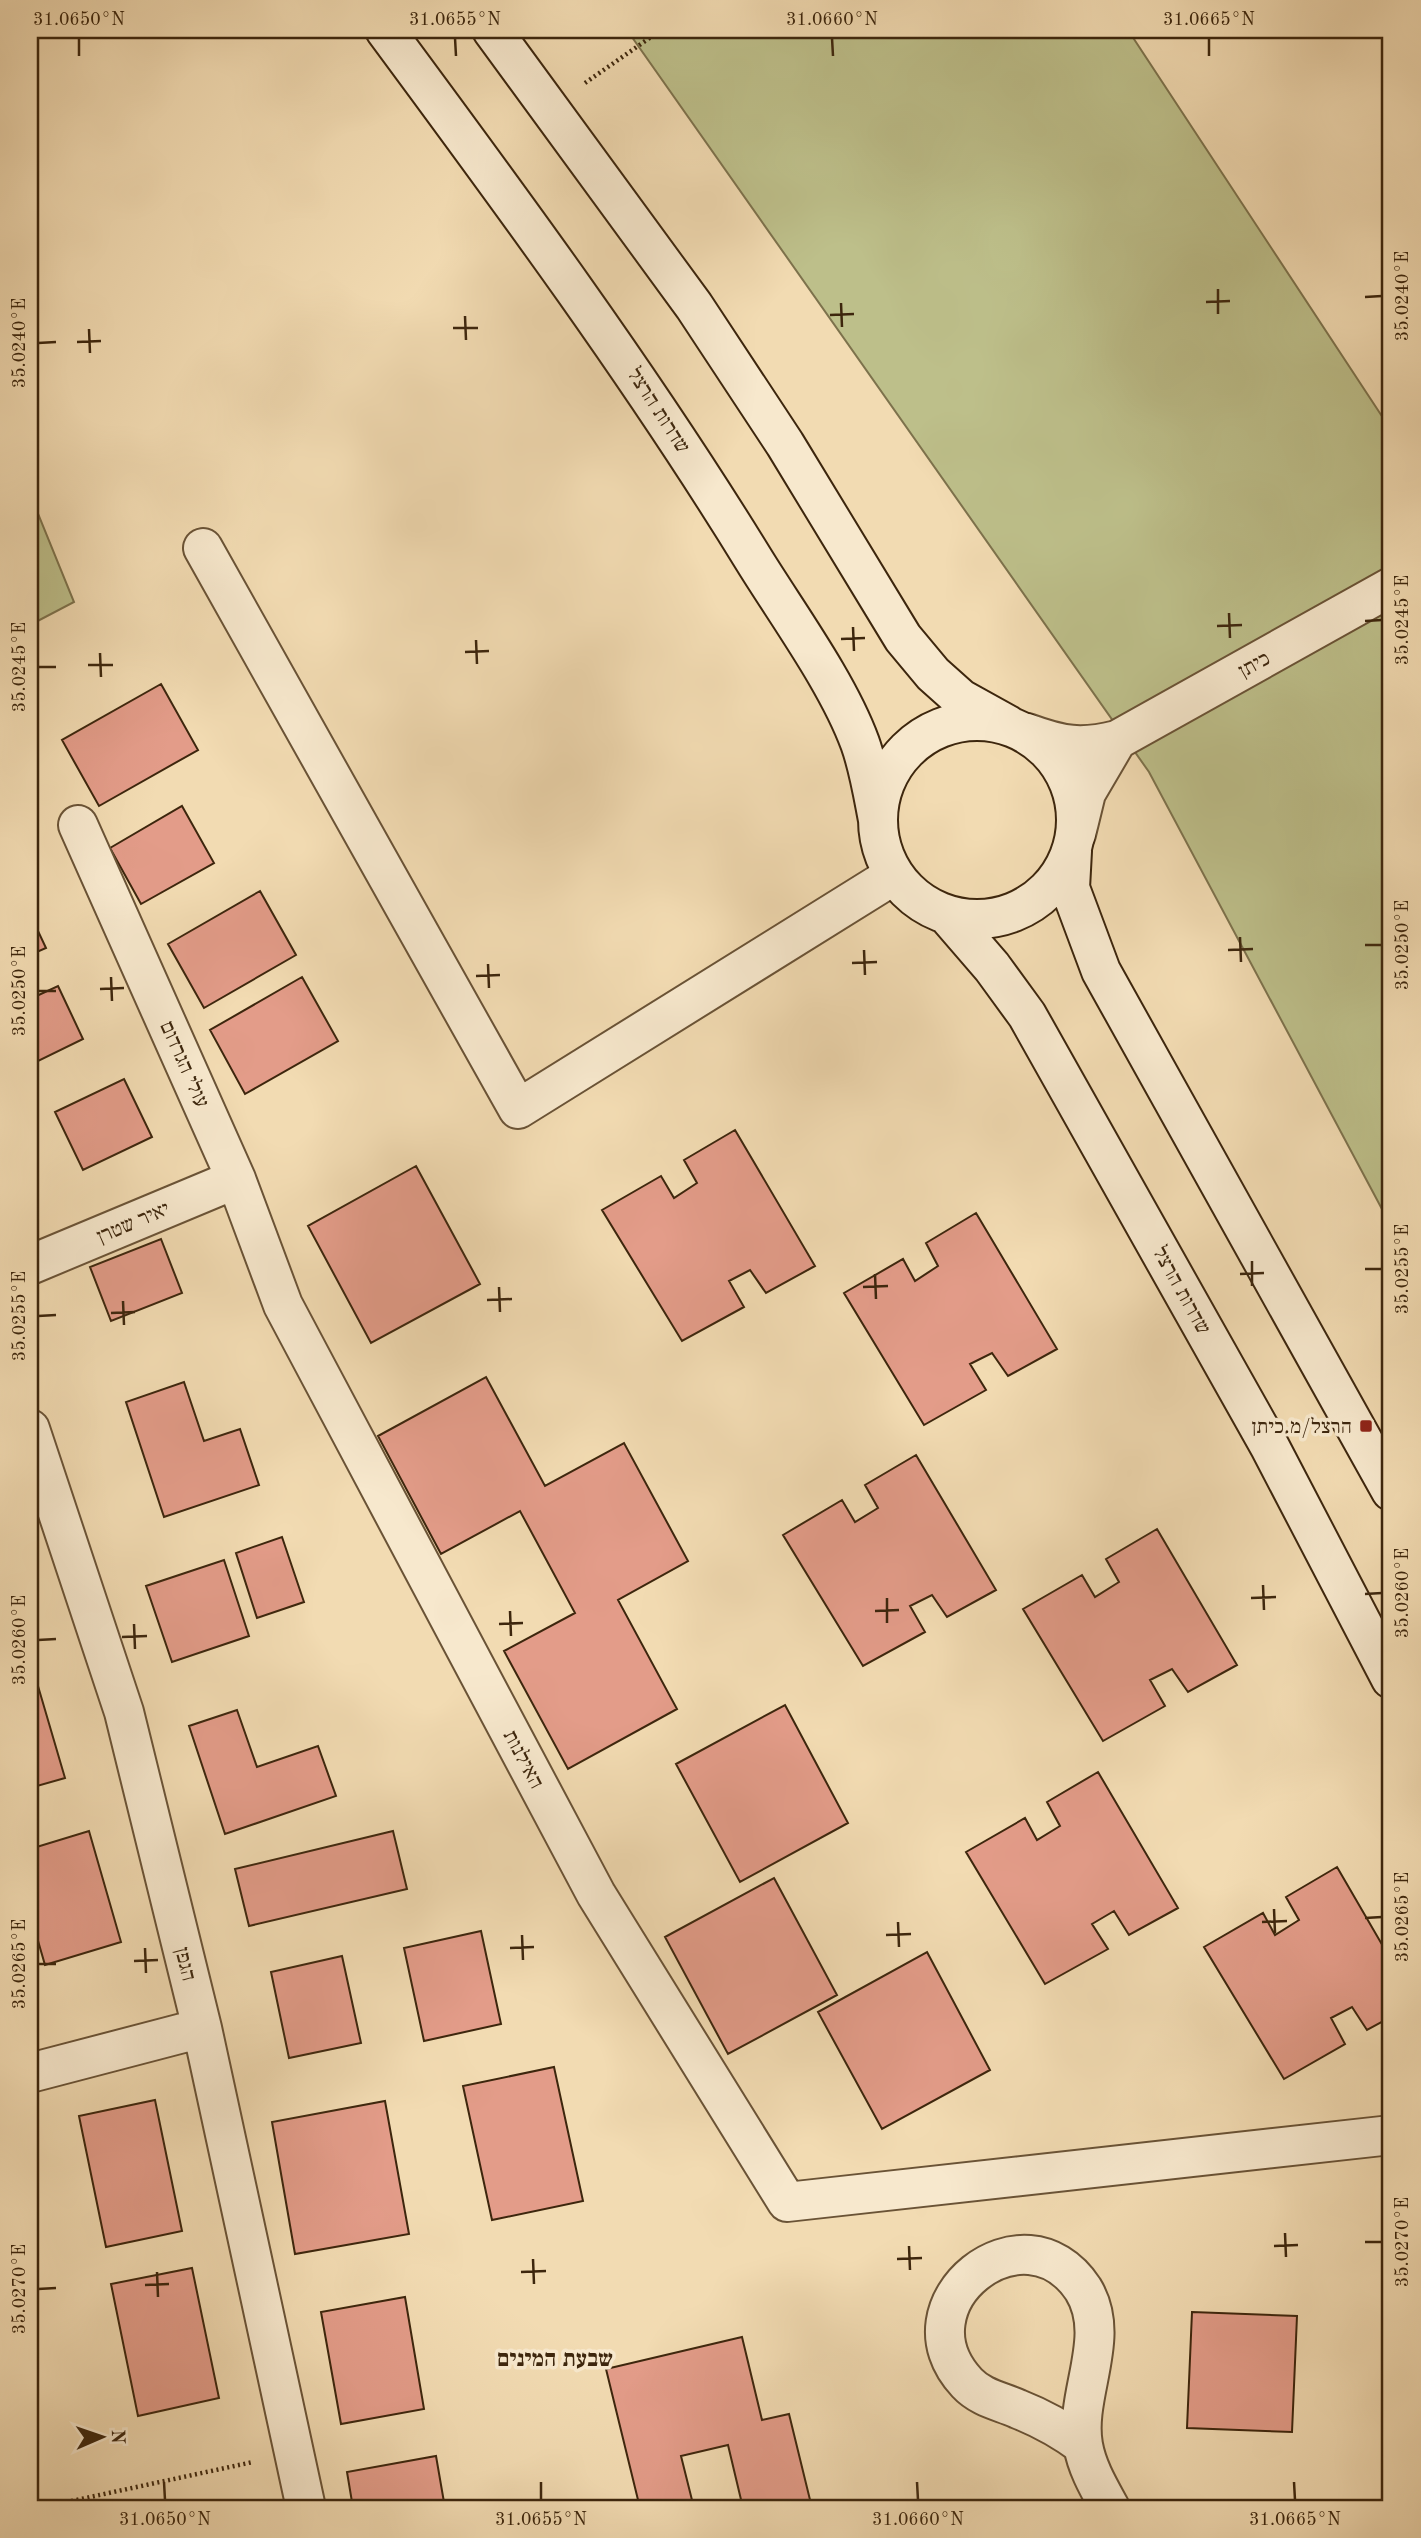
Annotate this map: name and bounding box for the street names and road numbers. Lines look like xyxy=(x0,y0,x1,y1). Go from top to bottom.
street label: שדרות הרצל xyxy=(623,364,694,457)
street label: כיתן xyxy=(1236,648,1274,682)
street label: עולי הגרדום xyxy=(155,1018,213,1111)
street label: יאיר שטרן xyxy=(94,1199,173,1248)
street label: שדרות הרצל xyxy=(1148,1243,1214,1338)
street label: האילנות xyxy=(499,1727,548,1792)
street label: הגפן xyxy=(170,1945,199,1983)

